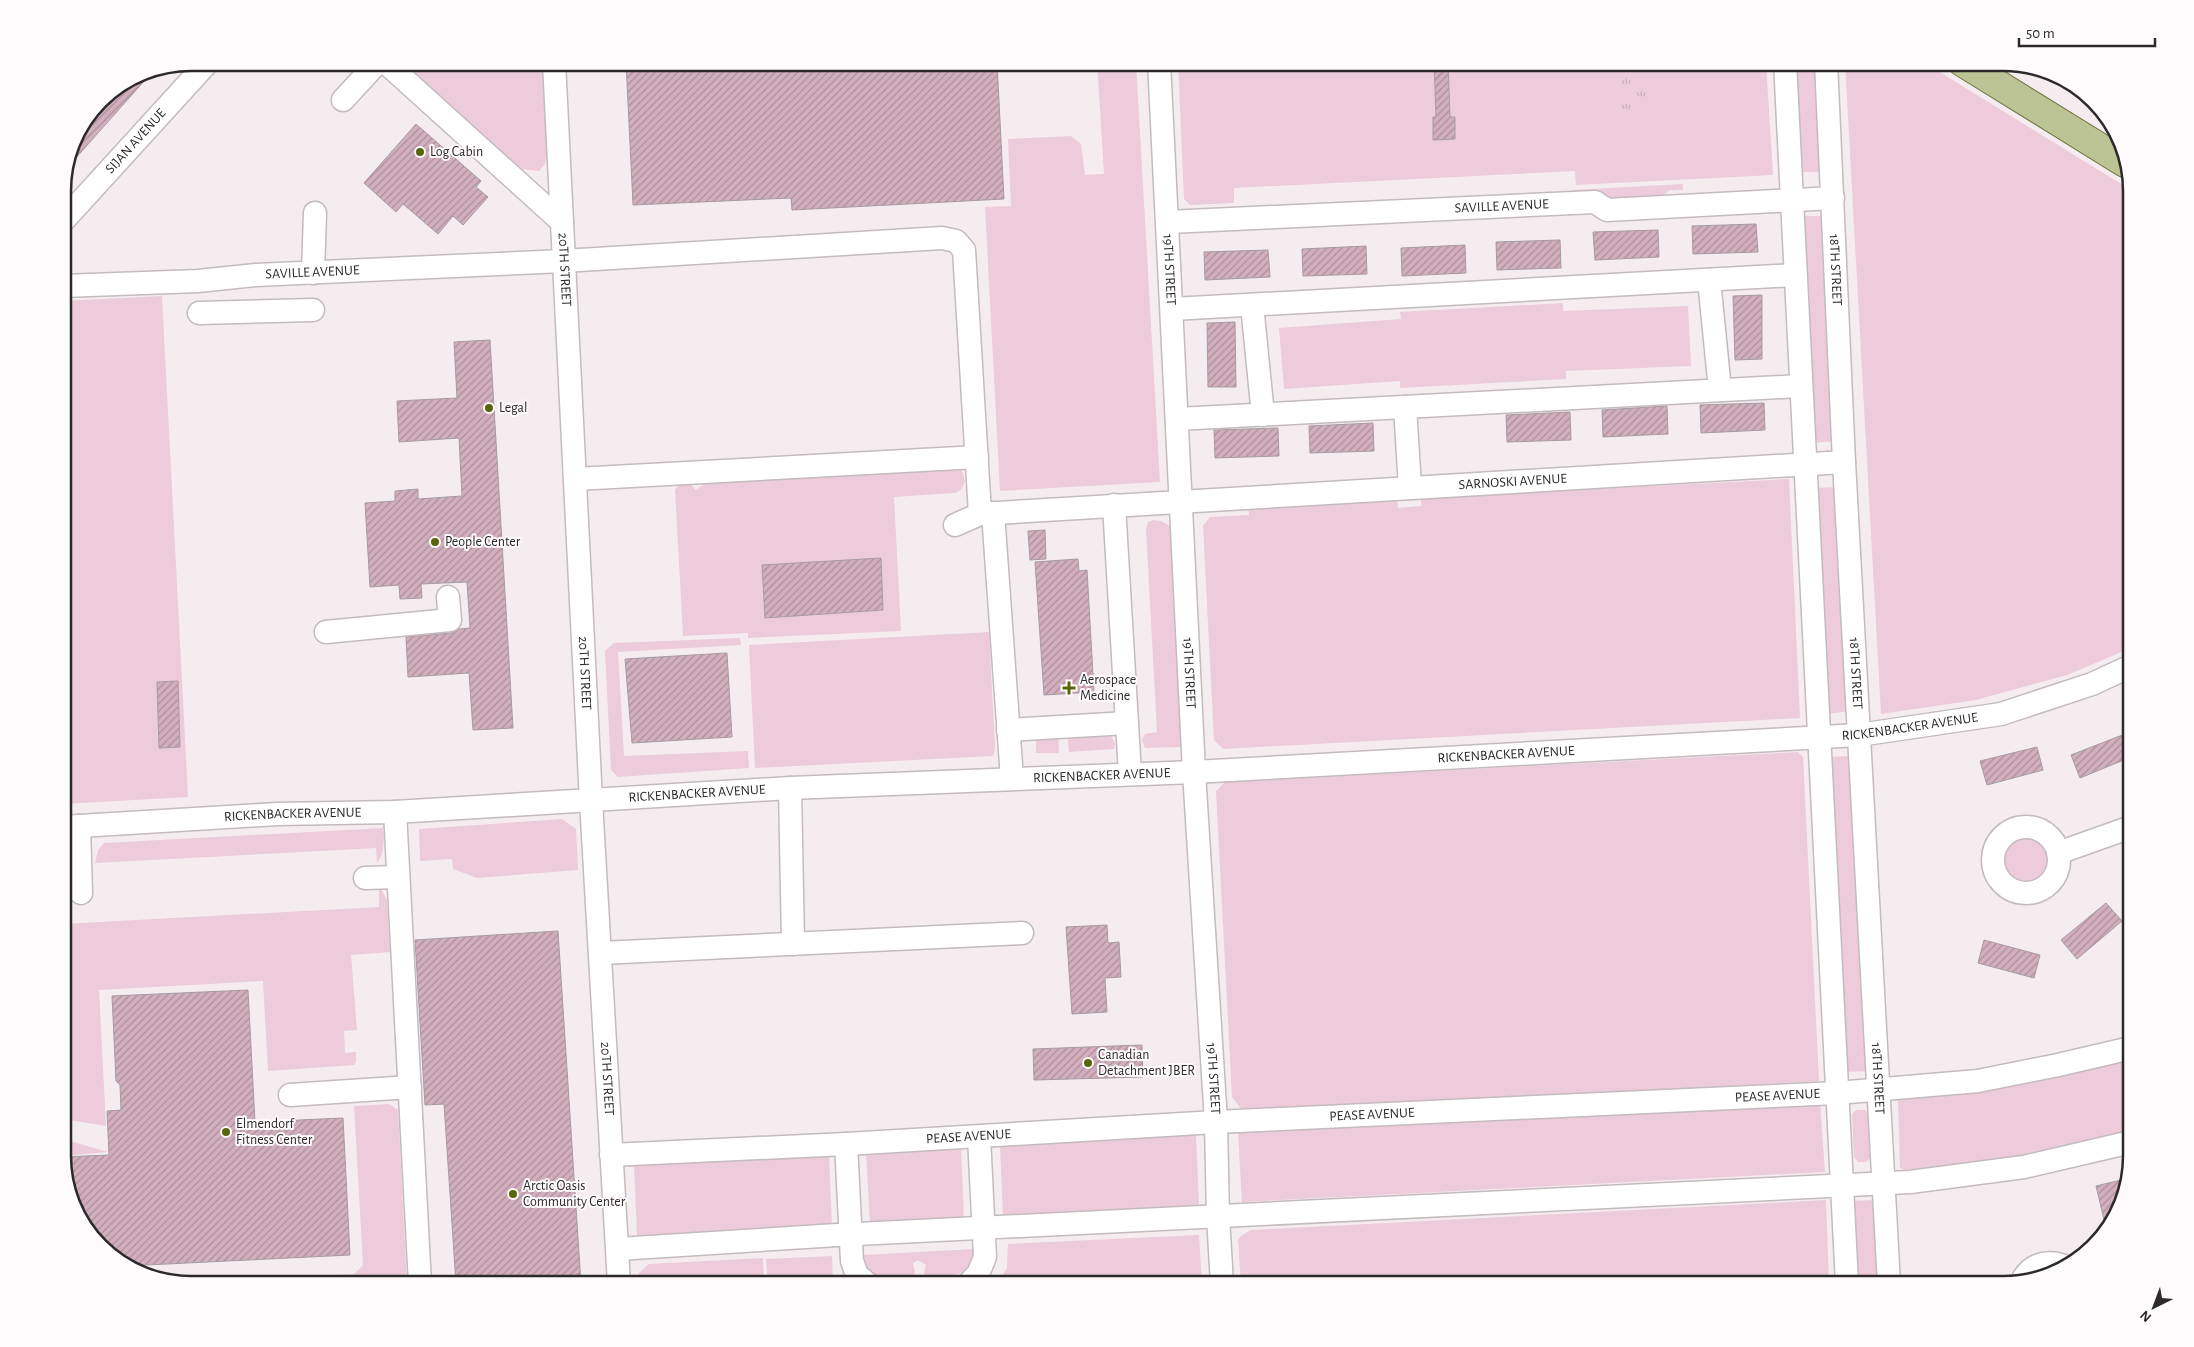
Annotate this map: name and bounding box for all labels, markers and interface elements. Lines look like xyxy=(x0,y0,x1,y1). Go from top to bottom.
scale bar xyxy=(2019,15,2155,47)
text: 50 m xyxy=(2026,26,2055,41)
street label: SIJAN AVENUE xyxy=(103,106,169,176)
place label: Log Cabin xyxy=(430,145,483,159)
marker: Log Cabin xyxy=(414,146,426,158)
street label: SAVILLE AVENUE xyxy=(1454,197,1549,216)
street label: 20TH STREET xyxy=(556,232,573,307)
street label: 19TH STREET xyxy=(1160,234,1178,306)
street label: 18TH STREET xyxy=(1827,234,1844,306)
street label: SAVILLE AVENUE xyxy=(265,263,360,282)
place label: Legal xyxy=(499,401,528,415)
marker: Legal xyxy=(483,402,495,414)
street label: SARNOSKI AVENUE xyxy=(1458,472,1568,492)
place label: People Center xyxy=(445,535,521,549)
marker: People Center xyxy=(429,536,441,548)
street label: 20TH STREET xyxy=(576,636,593,711)
street label: 19TH STREET xyxy=(1180,637,1198,709)
street label: 18TH STREET xyxy=(1847,637,1865,710)
place label: Aerospace Medicine xyxy=(1080,673,1136,703)
marker: Aerospace Medicine xyxy=(1062,681,1076,695)
street label: RICKENBACKER AVENUE xyxy=(1841,710,1979,743)
street label: RICKENBACKER AVENUE xyxy=(1437,744,1575,765)
street label: RICKENBACKER AVENUE xyxy=(1033,766,1171,785)
street label: RICKENBACKER AVENUE xyxy=(628,782,766,805)
street label: RICKENBACKER AVENUE xyxy=(224,806,362,824)
street label: 20TH STREET xyxy=(598,1041,616,1116)
street label: 19TH STREET xyxy=(1204,1042,1223,1115)
street label: 18TH STREET xyxy=(1869,1043,1887,1115)
place label: Canadian Detachment JBER xyxy=(1098,1048,1195,1078)
marker: Canadian Detachment JBER xyxy=(1082,1057,1094,1069)
street label: PEASE AVENUE xyxy=(1735,1087,1821,1105)
street label: PEASE AVENUE xyxy=(1329,1106,1415,1124)
place label: Elmendorf Fitness Center xyxy=(236,1117,313,1147)
marker: Elmendorf Fitness Center xyxy=(220,1126,232,1138)
street label: PEASE AVENUE xyxy=(926,1127,1012,1146)
place label: Arctic Oasis Community Center xyxy=(523,1179,626,1209)
marker: Arctic Oasis Community Center xyxy=(507,1188,519,1200)
north arrow xyxy=(2129,1282,2179,1332)
text: N xyxy=(2138,1307,2154,1324)

